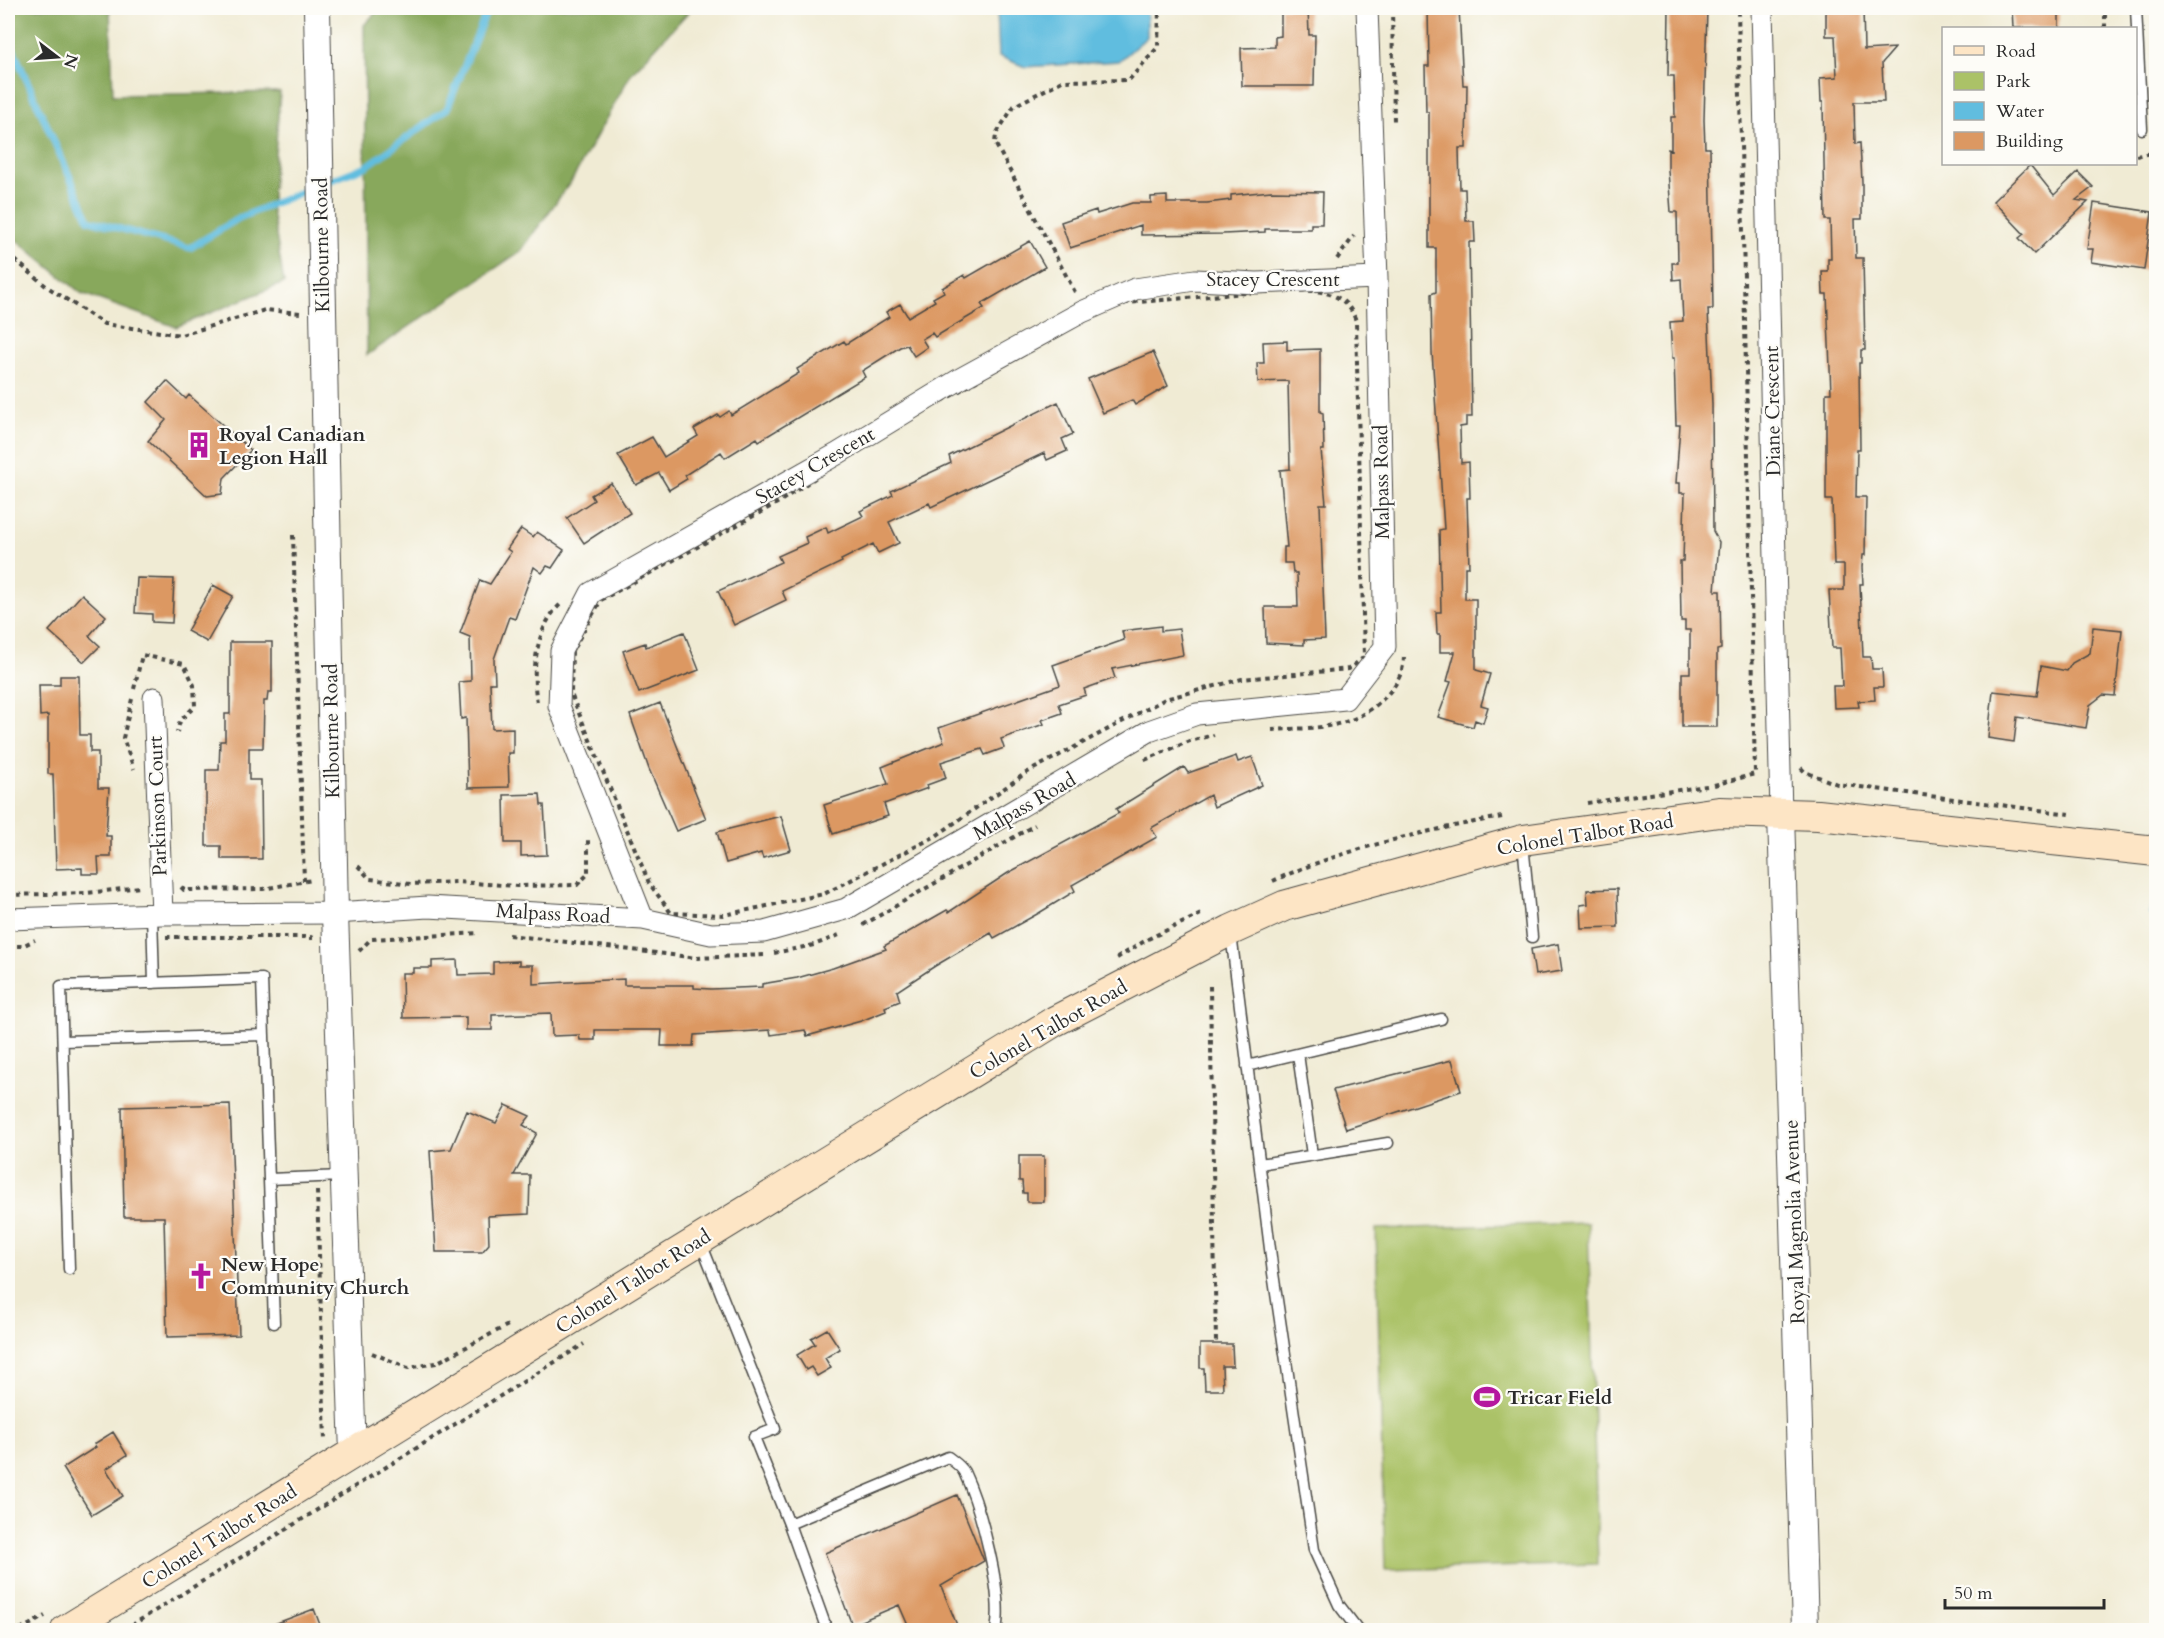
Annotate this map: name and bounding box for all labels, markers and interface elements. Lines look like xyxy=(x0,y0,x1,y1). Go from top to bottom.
north arrow xyxy=(27,27,87,87)
legend xyxy=(1942,27,2137,165)
text: Road xyxy=(1996,39,2036,64)
text: N xyxy=(58,51,83,71)
text: Park xyxy=(1996,69,2031,94)
text: Water xyxy=(1995,99,2045,124)
text: Building xyxy=(1996,129,2064,154)
street label: Kilbourne Road xyxy=(307,177,336,313)
street label: Stacey Crescent xyxy=(1206,266,1340,293)
street label: Diane Crescent xyxy=(1758,345,1787,477)
street label: Stacey Crescent xyxy=(751,420,880,510)
place label: Royal Canadian Legion Hall xyxy=(219,421,365,471)
street label: Malpass Road xyxy=(1367,424,1396,539)
building icon: Royal Canadian Legion Hall xyxy=(184,430,214,460)
street label: Kilbourne Road xyxy=(317,663,346,799)
street label: Parkinson Court xyxy=(142,735,173,877)
street label: Malpass Road xyxy=(968,766,1081,847)
street label: Colonel Talbot Road xyxy=(1495,807,1676,862)
street label: Malpass Road xyxy=(495,897,611,930)
street label: Colonel Talbot Road xyxy=(964,973,1133,1086)
street label: Royal Magnolia Avenue xyxy=(1777,1119,1812,1325)
street label: Colonel Talbot Road xyxy=(550,1222,716,1340)
place label: New Hope Community Church xyxy=(221,1251,410,1301)
church icon: New Hope Community Church xyxy=(186,1261,216,1291)
sports icon: Tricar Field xyxy=(1472,1382,1502,1412)
place label: Tricar Field xyxy=(1507,1384,1613,1411)
street label: Colonel Talbot Road xyxy=(136,1477,302,1595)
scale bar xyxy=(1945,1572,2104,1610)
text: 50 m xyxy=(1954,1581,1993,1606)

